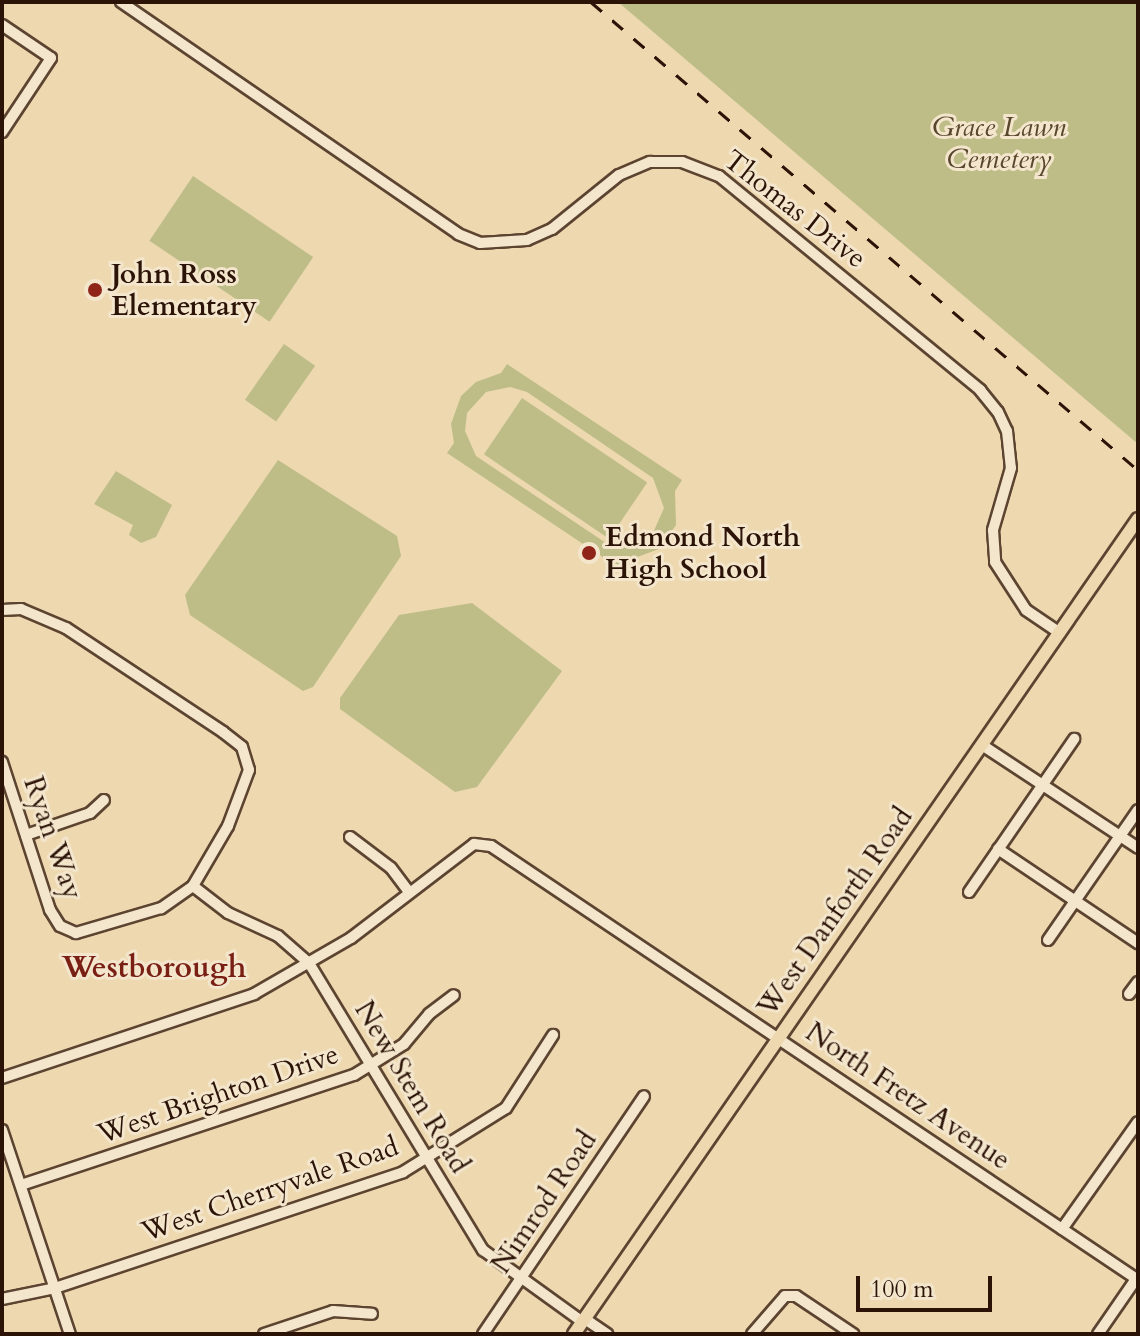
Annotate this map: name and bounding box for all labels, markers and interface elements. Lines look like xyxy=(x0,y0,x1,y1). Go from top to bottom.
park label: Grace Lawn Cemetery xyxy=(932,110,1066,176)
street label: Thomas Drive xyxy=(717,143,873,275)
place label: John Ross Elementary xyxy=(111,257,257,323)
marker: John Ross Elementary xyxy=(86,281,104,299)
place label: Edmond North High School xyxy=(605,520,800,586)
marker: Edmond North High School xyxy=(580,544,598,562)
street label: Ryan Way xyxy=(16,772,90,904)
street label: West Danforth Road xyxy=(750,801,920,1023)
district label: Westborough xyxy=(62,950,246,986)
street label: New Stem Road xyxy=(347,995,477,1179)
street label: North Fretz Avenue xyxy=(799,1015,1017,1177)
street label: West Brighton Drive xyxy=(93,1037,343,1151)
street label: Nimrod Road xyxy=(484,1124,604,1280)
street label: West Cherryvale Road xyxy=(137,1129,403,1249)
scale bar xyxy=(860,1260,996,1310)
text: 100 m xyxy=(870,1273,934,1306)

